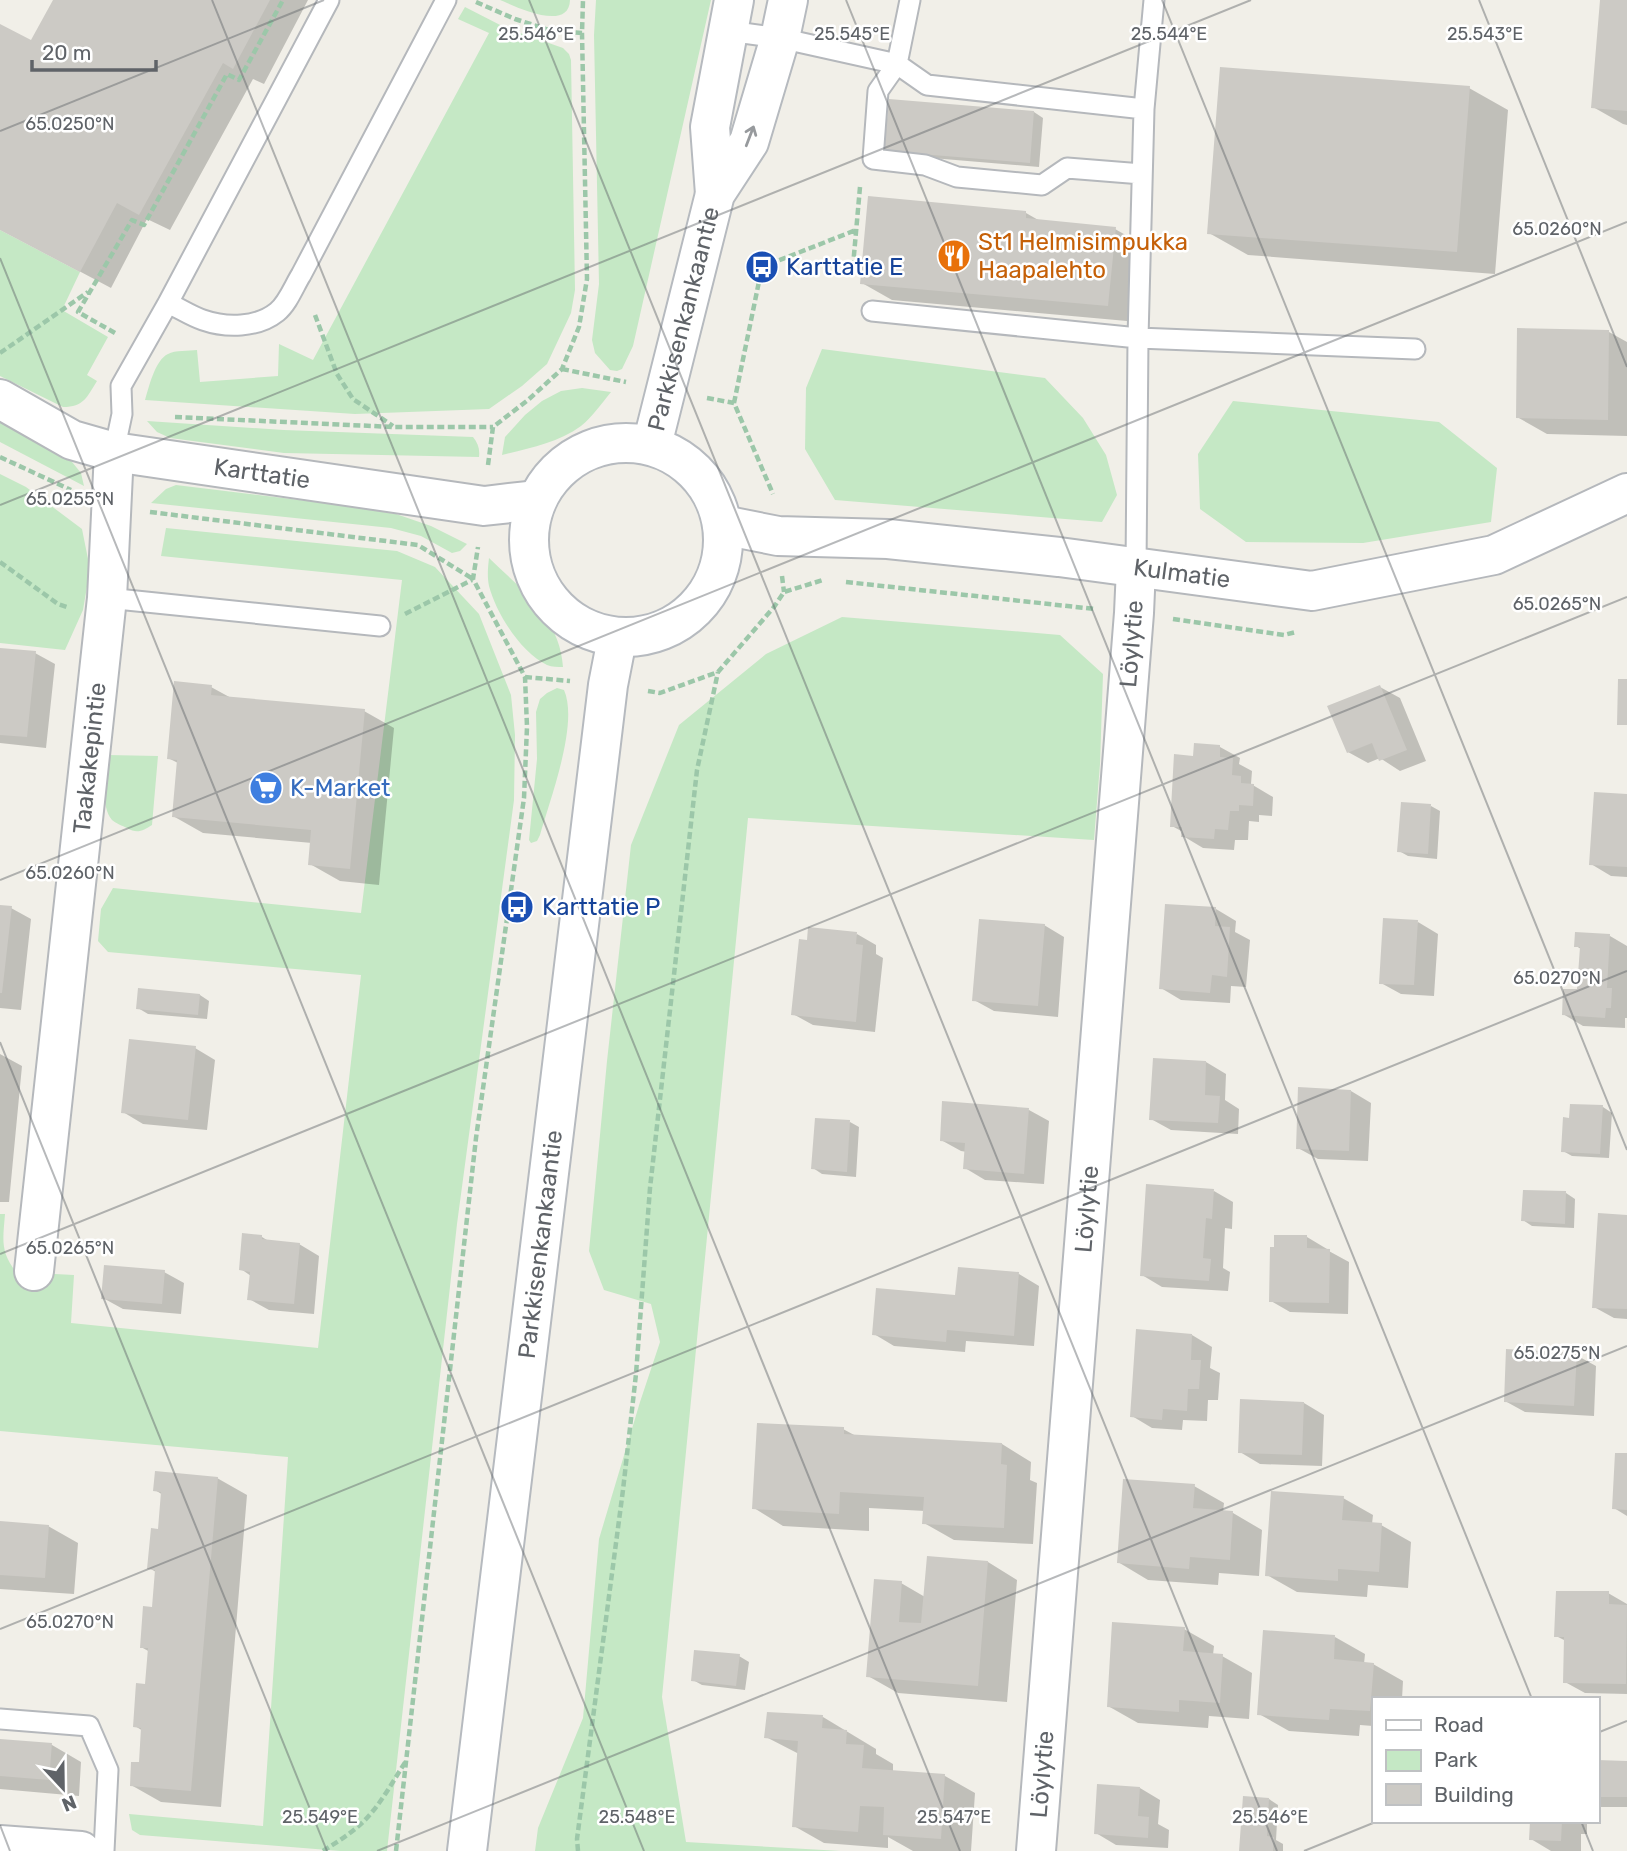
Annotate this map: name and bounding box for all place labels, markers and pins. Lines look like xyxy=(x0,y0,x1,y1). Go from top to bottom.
place label: St1 Helmisimpukka Haapalehto xyxy=(978,228,1188,284)
restaurant icon: St1 Helmisimpukka Haapalehto xyxy=(935,237,973,275)
bus stop icon: Karttatie E xyxy=(743,248,781,286)
place label: Karttatie E xyxy=(786,253,904,281)
supermarket icon: K-Market xyxy=(247,769,285,807)
place label: K-Market xyxy=(290,774,390,802)
bus stop icon: Karttatie P xyxy=(498,888,536,926)
place label: Karttatie P xyxy=(542,893,660,921)

